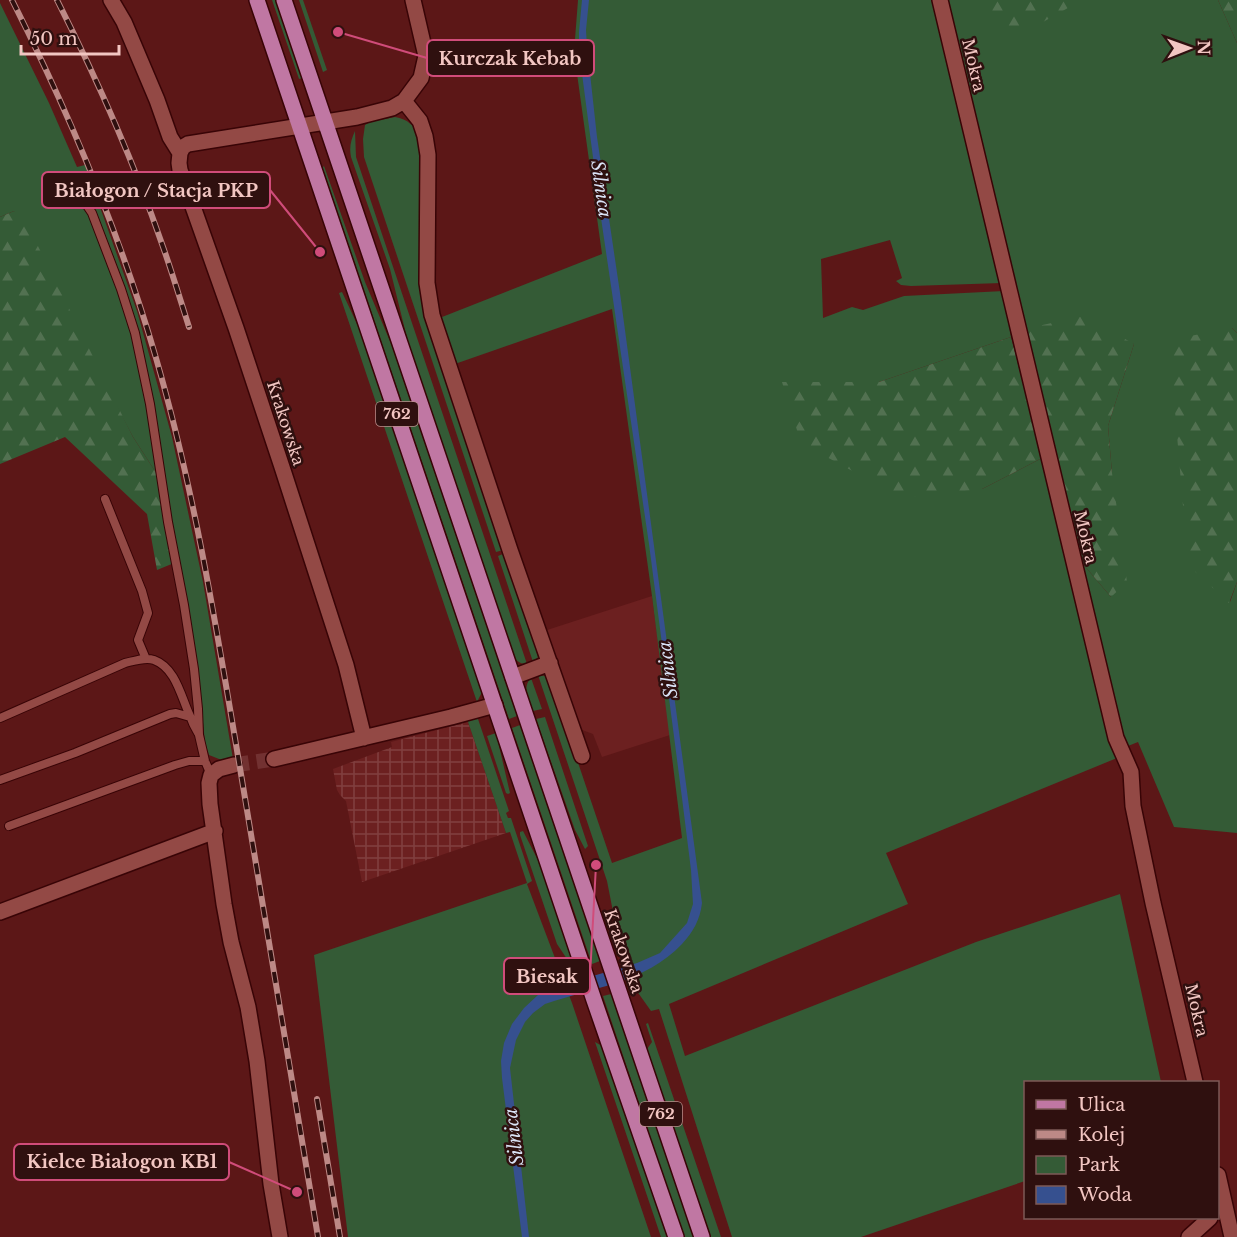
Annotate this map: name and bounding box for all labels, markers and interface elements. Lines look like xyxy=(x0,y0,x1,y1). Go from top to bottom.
scale bar xyxy=(21,18,118,56)
north arrow xyxy=(1159,18,1219,78)
text: 50 m xyxy=(30,28,78,50)
street label: Mokra xyxy=(958,37,990,94)
callout: Kurczak Kebab xyxy=(427,40,594,76)
text: N xyxy=(1194,40,1214,55)
text: Kurczak Kebab xyxy=(439,48,581,70)
water label: Silnica xyxy=(586,159,616,219)
callout: Białogon / Stacja PKP xyxy=(42,172,270,208)
text: Białogon / Stacja PKP xyxy=(54,180,258,202)
street label: Krakowska xyxy=(263,378,309,468)
road number: 762 xyxy=(376,402,418,426)
street label: Mokra xyxy=(1070,509,1102,566)
water label: Silnica xyxy=(654,640,682,700)
street label: Krakowska xyxy=(600,906,648,996)
callout: Biesak xyxy=(504,958,590,994)
text: Biesak xyxy=(516,966,579,988)
street label: Mokra xyxy=(1181,982,1213,1039)
legend xyxy=(1024,1081,1219,1219)
text: Ulica xyxy=(1078,1094,1125,1116)
road number: 762 xyxy=(640,1102,682,1126)
water label: Silnica xyxy=(500,1107,528,1167)
text: Kolej xyxy=(1078,1124,1125,1146)
callout: Kielce Białogon KB1 xyxy=(14,1144,229,1180)
text: Kielce Białogon KB1 xyxy=(27,1151,218,1173)
text: Park xyxy=(1078,1154,1120,1176)
text: Woda xyxy=(1077,1184,1132,1206)

